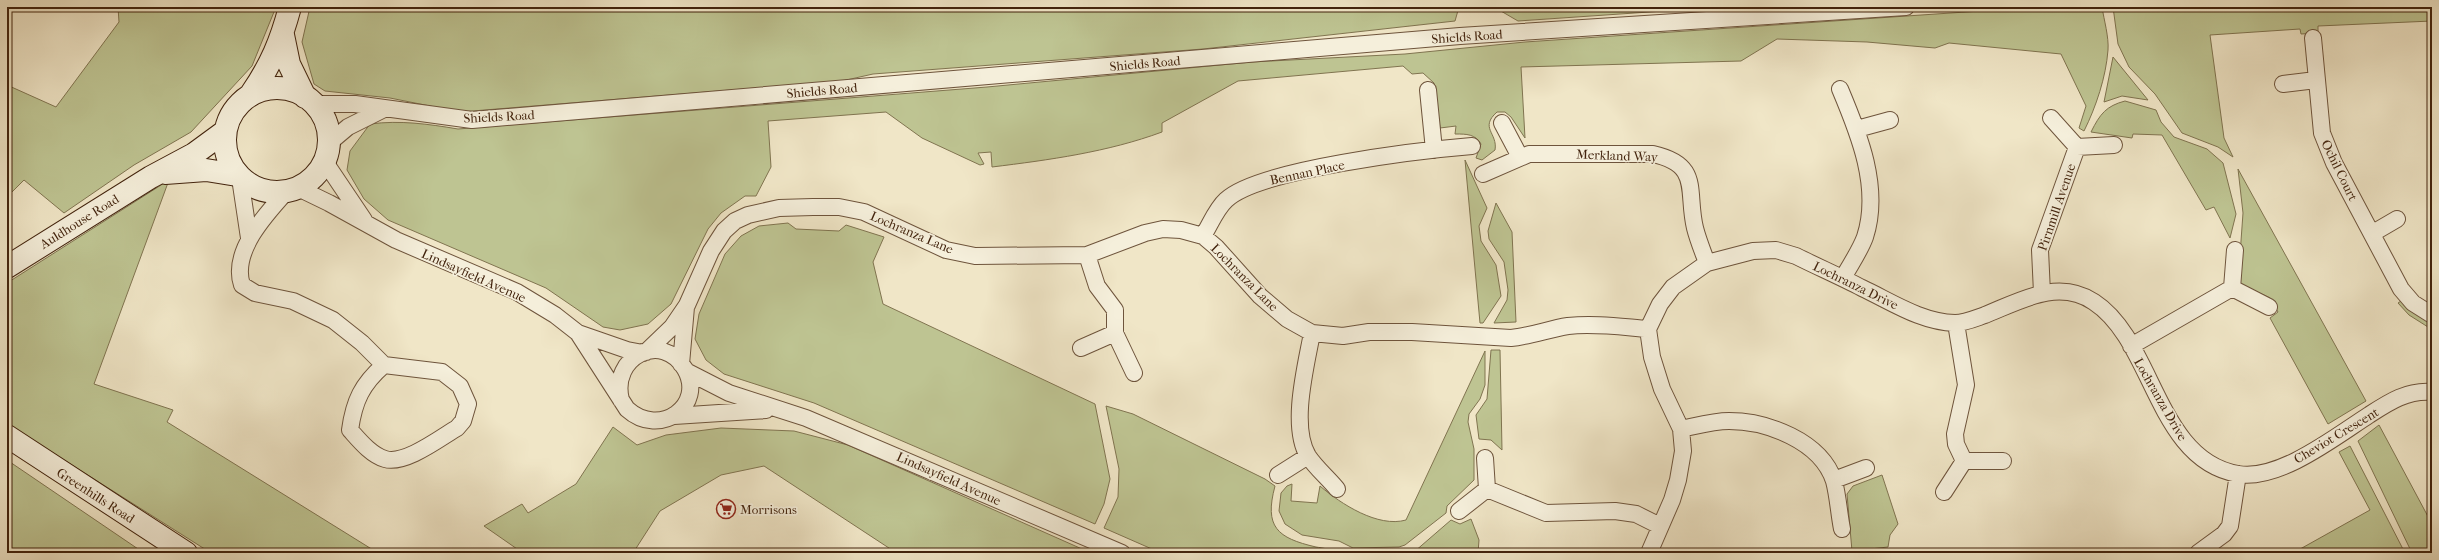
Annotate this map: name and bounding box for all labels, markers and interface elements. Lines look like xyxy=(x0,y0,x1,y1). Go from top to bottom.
street label: Shields Road xyxy=(1431,26,1504,46)
street label: Shields Road xyxy=(1109,53,1182,74)
street label: Shields Road xyxy=(786,80,859,101)
street label: Shields Road xyxy=(463,107,536,126)
street label: Ochil Court xyxy=(2318,137,2361,204)
street label: Merkland Way xyxy=(1576,147,1659,164)
street label: Bennan Place xyxy=(1268,157,1346,188)
street label: Pirnmill Avenue xyxy=(2035,161,2079,253)
street label: Auldhouse Road xyxy=(36,191,122,252)
street label: Lochranza Lane xyxy=(868,208,956,257)
street label: Lochranza Lane xyxy=(1208,241,1282,314)
street label: Lindsayfield Avenue xyxy=(419,246,529,305)
street label: Lochranza Drive xyxy=(1811,258,1901,313)
street label: Lochranza Drive xyxy=(2131,355,2191,444)
street label: Cheviot Crescent xyxy=(2291,404,2382,467)
street label: Lindsayfield Avenue xyxy=(894,449,1004,508)
street label: Greenhills Road xyxy=(54,465,138,527)
supermarket icon: Morrisons xyxy=(715,498,737,520)
place label: Morrisons xyxy=(740,502,797,517)

